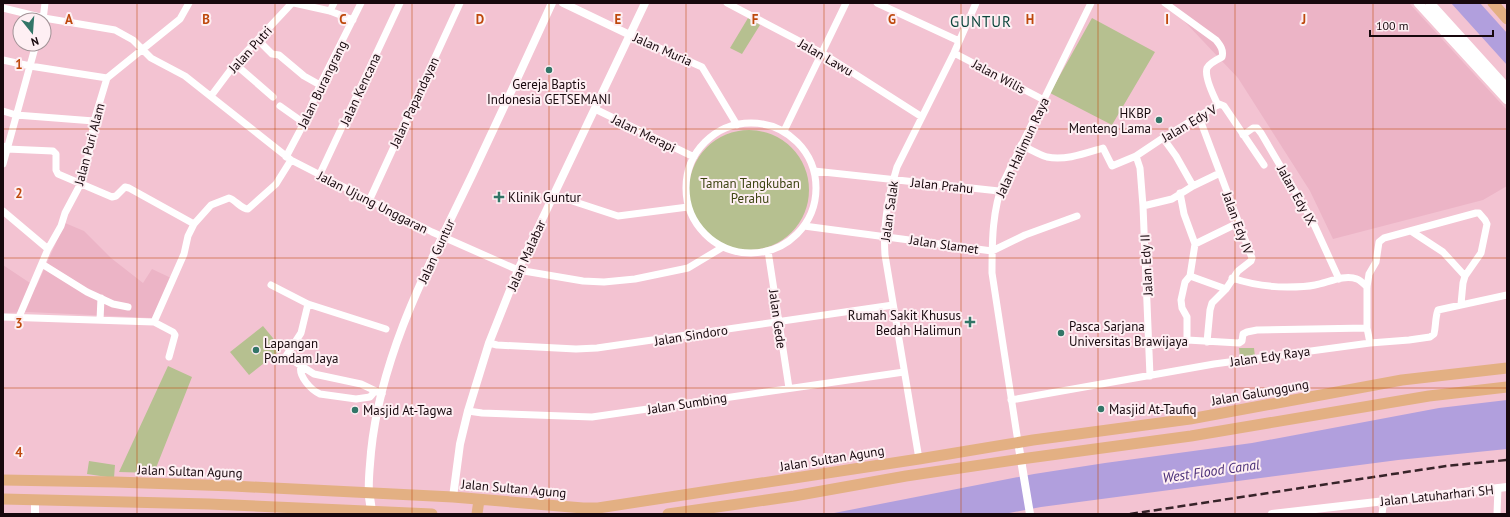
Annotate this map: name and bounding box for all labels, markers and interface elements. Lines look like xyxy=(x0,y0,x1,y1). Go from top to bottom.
text: A xyxy=(65,11,73,28)
text: B xyxy=(202,11,210,28)
text: C xyxy=(339,11,347,28)
text: D xyxy=(476,11,484,28)
text: E xyxy=(615,11,622,28)
text: F xyxy=(752,11,759,28)
text: G xyxy=(888,11,896,28)
text: H xyxy=(1026,11,1034,28)
text: I xyxy=(1165,11,1169,28)
text: J xyxy=(1301,11,1306,28)
north arrow xyxy=(12,12,52,52)
district label: GUNTUR xyxy=(950,12,1012,31)
scale bar xyxy=(1370,12,1493,38)
text: 100 m xyxy=(1376,18,1409,33)
street label: Jalan Putri xyxy=(224,22,276,77)
street label: Jalan Muria xyxy=(630,29,695,70)
text: N xyxy=(29,34,40,49)
street label: Jalan Lawu xyxy=(794,34,856,80)
street label: Jalan Burangrang xyxy=(293,38,351,132)
street label: Jalan Kencana xyxy=(336,50,385,129)
street label: Jalan Papandayan xyxy=(386,54,443,151)
street label: Jalan Wilis xyxy=(968,55,1028,98)
text: 1 xyxy=(15,56,23,73)
marker: Gereja Baptis Indonesia GETSEMANI xyxy=(544,65,554,75)
place label: Gereja Baptis Indonesia GETSEMANI xyxy=(487,76,611,108)
street label: Jalan Halimun Raya xyxy=(991,95,1053,201)
street label: Jalan Edy V xyxy=(1158,100,1220,147)
street label: Jalan Puri Alam xyxy=(70,101,109,188)
place label: HKBP Menteng Lama xyxy=(1069,105,1151,137)
street label: Jalan Merapi xyxy=(608,110,679,156)
marker: HKBP Menteng Lama xyxy=(1154,115,1164,125)
street label: Jalan Edy IX xyxy=(1273,161,1320,228)
street label: Jalan Ujung Unggaran xyxy=(314,167,431,238)
street label: Jalan Prahu xyxy=(909,174,974,197)
park label: Taman Tangkuban Perahu xyxy=(700,175,800,207)
street label: Jalan Salak xyxy=(877,179,902,243)
text: 2 xyxy=(15,185,23,202)
place label: Klinik Guntur xyxy=(508,189,582,206)
street label: Jalan Edy IV xyxy=(1218,189,1257,257)
marker: Klinik Guntur xyxy=(493,191,505,203)
street label: Jalan Guntur xyxy=(414,216,459,287)
street label: Jalan Malabar xyxy=(503,217,550,294)
street label: Jalan Slamet xyxy=(907,231,980,258)
street label: Jalan Edy II xyxy=(1136,234,1157,297)
street label: Jalan Gede xyxy=(765,288,790,350)
place label: Rumah Sakit Khusus Bedah Halimun xyxy=(848,307,961,339)
text: 3 xyxy=(15,315,23,332)
marker: Rumah Sakit Khusus Bedah Halimun xyxy=(964,316,976,328)
place label: Pasca Sarjana Universitas Brawijaya xyxy=(1069,318,1188,350)
street label: Jalan Sindoro xyxy=(652,321,729,350)
marker: Pasca Sarjana Universitas Brawijaya xyxy=(1056,328,1066,338)
place label: Lapangan Pomdam Jaya xyxy=(264,335,339,367)
street label: Jalan Edy Raya xyxy=(1228,342,1311,371)
marker: Lapangan Pomdam Jaya xyxy=(251,345,261,355)
street label: Jalan Galunggung xyxy=(1209,376,1310,410)
street label: Jalan Sumbing xyxy=(645,389,728,418)
place label: Masjid At-Taufiq xyxy=(1109,401,1197,418)
place label: Masjid At-Tagwa xyxy=(363,402,452,419)
marker: Masjid At-Taufiq xyxy=(1096,404,1106,414)
marker: Masjid At-Tagwa xyxy=(350,405,360,415)
street label: Jalan Sultan Agung xyxy=(778,442,885,475)
text: 4 xyxy=(15,444,23,461)
water label: West Flood Canal xyxy=(1161,455,1261,487)
street label: Jalan Sultan Agung xyxy=(136,461,243,482)
street label: Jalan Sultan Agung xyxy=(460,475,567,502)
street label: Jalan Latuharhari SH xyxy=(1379,481,1495,510)

